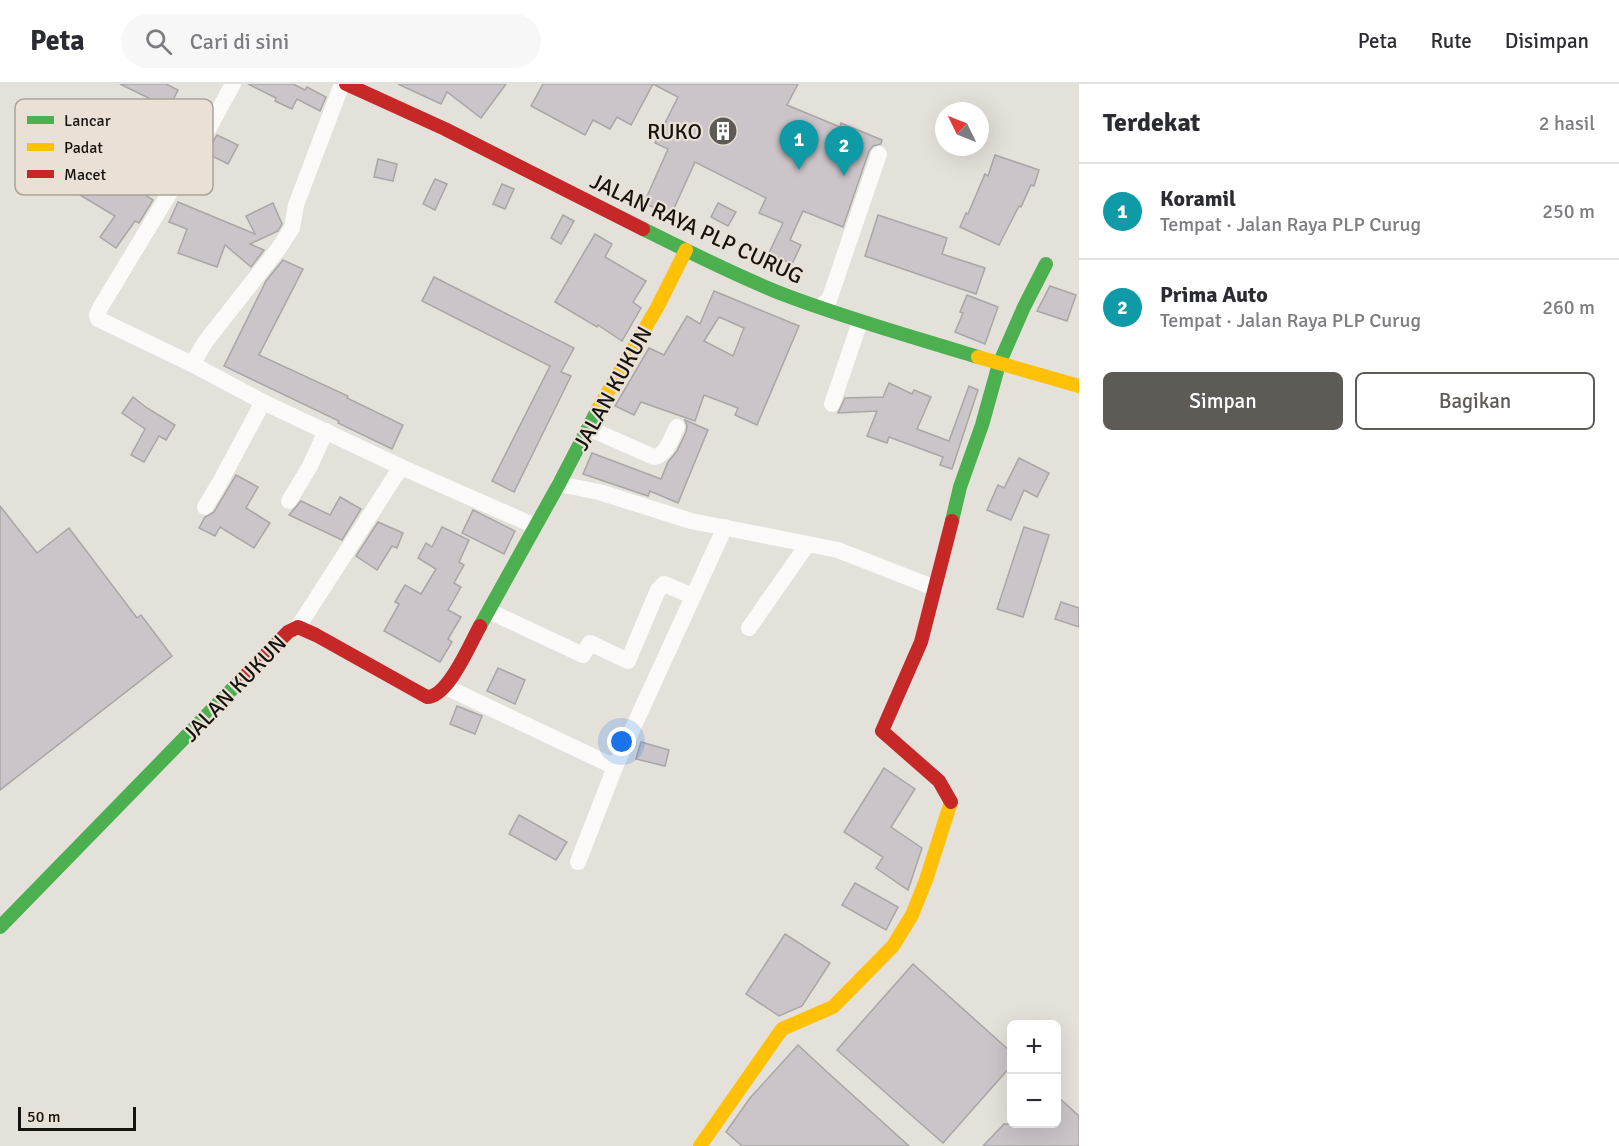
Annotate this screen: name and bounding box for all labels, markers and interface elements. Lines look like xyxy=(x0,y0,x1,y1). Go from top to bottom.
search box xyxy=(121,14,541,68)
text: Peta xyxy=(30,24,85,58)
icon: search xyxy=(142,25,175,58)
text: Cari di sini xyxy=(190,28,289,55)
text: Peta xyxy=(1358,28,1398,54)
text: Rute xyxy=(1431,28,1472,54)
text: Disimpan xyxy=(1505,28,1589,54)
legend xyxy=(15,99,213,195)
north arrow xyxy=(935,102,989,156)
text: Terdekat xyxy=(1103,107,1200,139)
text: Lancar xyxy=(64,111,111,131)
text: 2 hasil xyxy=(1539,111,1595,136)
building icon: RUKO xyxy=(707,115,739,147)
place label: RUKO xyxy=(647,118,702,145)
pin: 1 xyxy=(780,120,818,170)
pin: 2 xyxy=(824,126,864,176)
text: Padat xyxy=(64,138,103,158)
text: Macet xyxy=(64,165,106,185)
street label: JALAN RAYA PLP CURUG xyxy=(586,167,808,290)
text: Koramil xyxy=(1160,185,1236,212)
text: 1 xyxy=(1117,199,1128,224)
text: 250 m xyxy=(1542,199,1595,224)
text: Tempat · Jalan Raya PLP Curug xyxy=(1160,212,1421,237)
text: Prima Auto xyxy=(1160,281,1268,308)
text: 2 xyxy=(1117,295,1128,320)
text: 260 m xyxy=(1542,295,1595,320)
text: Tempat · Jalan Raya PLP Curug xyxy=(1160,308,1421,333)
street label: JALAN KUKUN xyxy=(567,321,658,455)
button: Simpan xyxy=(1103,372,1343,430)
button: Bagikan xyxy=(1355,372,1595,430)
street label: JALAN KUKUN xyxy=(177,629,292,747)
your location xyxy=(607,727,636,756)
map controls xyxy=(1007,1020,1061,1128)
button: + xyxy=(1007,1020,1061,1074)
button: − xyxy=(1007,1074,1061,1128)
scale bar xyxy=(18,1104,136,1132)
text: 50 m xyxy=(27,1107,61,1127)

